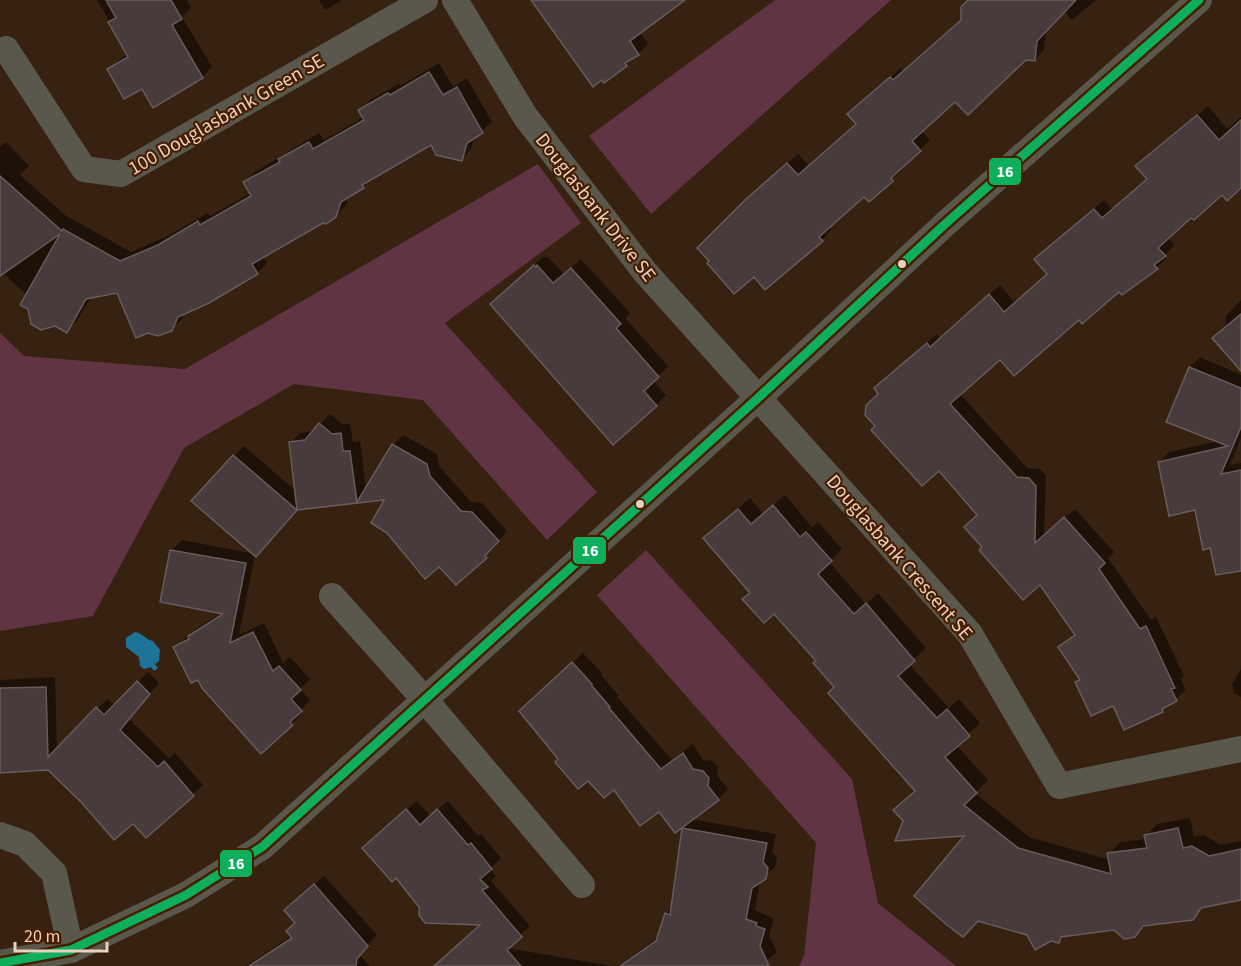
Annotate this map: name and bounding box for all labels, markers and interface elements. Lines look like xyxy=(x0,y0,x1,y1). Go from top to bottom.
street label: 100 Douglasbank Green SE xyxy=(123,47,330,183)
street label: Douglasbank Drive SE xyxy=(528,127,662,288)
line badge: 16 xyxy=(988,157,1022,186)
text: 16 xyxy=(997,161,1013,183)
unlabelled marker xyxy=(896,258,908,270)
street label: Douglasbank Crescent SE xyxy=(819,469,979,647)
unlabelled marker xyxy=(634,498,646,510)
line badge: 16 xyxy=(572,536,607,565)
text: 16 xyxy=(582,540,598,562)
line badge: 16 xyxy=(219,849,253,878)
text: 16 xyxy=(228,853,244,875)
scale bar xyxy=(15,915,106,953)
text: 20 m xyxy=(24,924,60,949)

